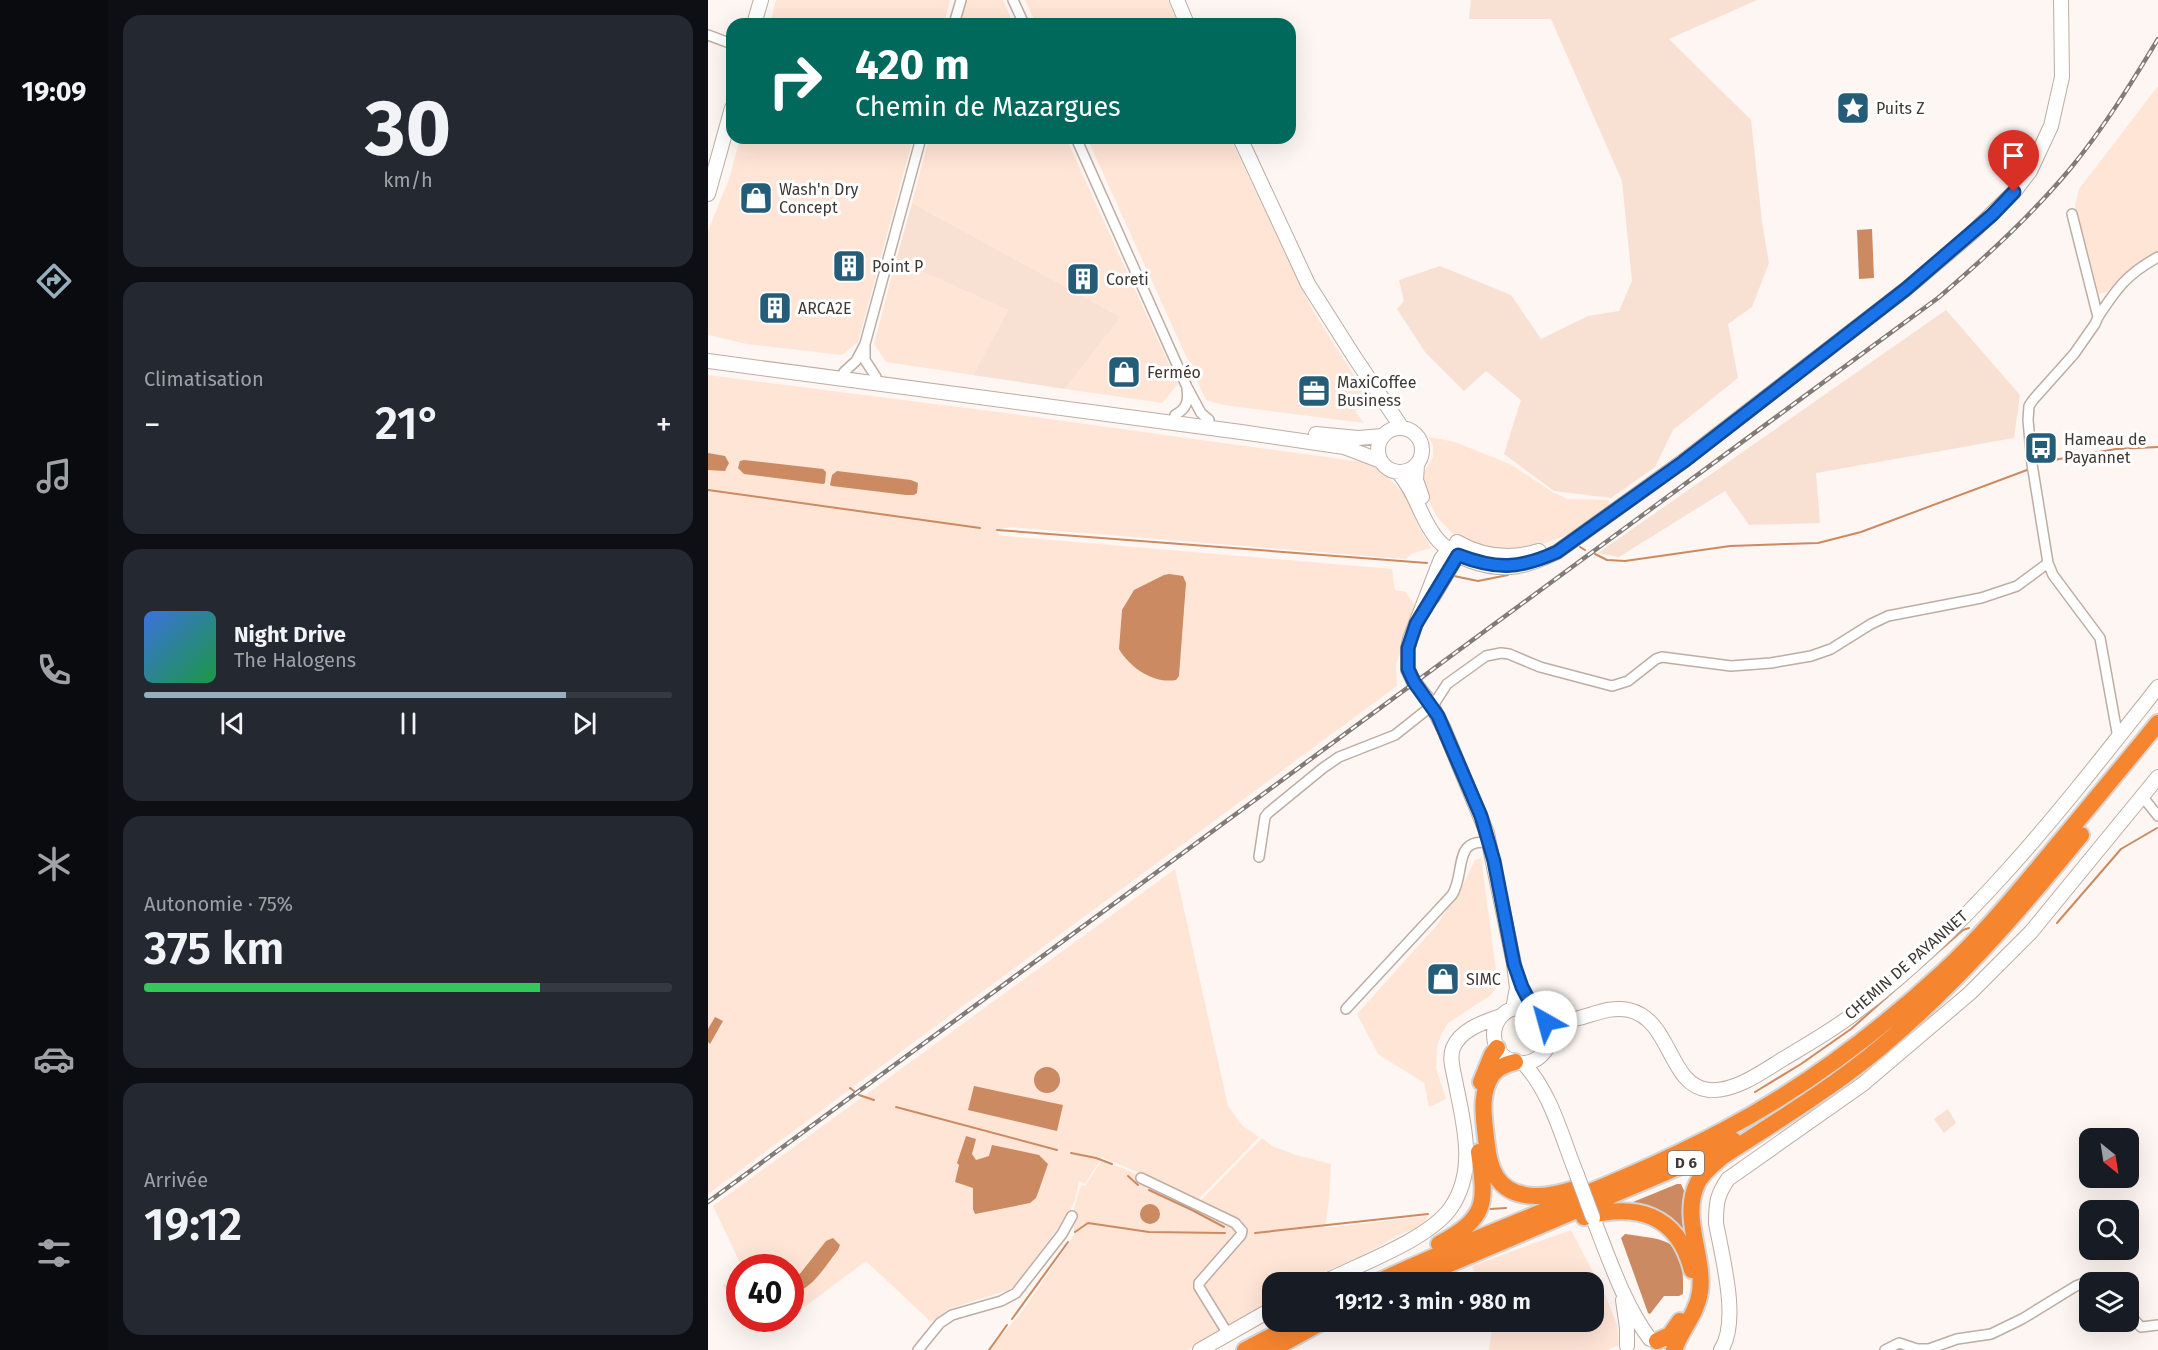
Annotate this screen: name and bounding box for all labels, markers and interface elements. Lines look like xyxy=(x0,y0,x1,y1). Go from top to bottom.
text: 420 m xyxy=(855,40,970,90)
icon: right xyxy=(756,42,834,120)
text: 19:09 xyxy=(22,76,86,108)
text: 30 xyxy=(365,82,451,176)
place icon: Puits Z xyxy=(1835,90,1871,126)
text: Chemin de Mazargues xyxy=(855,91,1121,123)
place label: Puits Z xyxy=(1876,99,1925,118)
pin xyxy=(1988,130,2039,192)
icon: arrive xyxy=(1997,139,2030,172)
text: km/h xyxy=(383,168,433,192)
shop icon: Wash'n Dry Concept xyxy=(738,180,774,216)
place label: Wash'n Dry Concept xyxy=(779,180,859,217)
building icon: Point P xyxy=(831,248,867,284)
place label: Point P xyxy=(872,257,923,276)
icon: directions xyxy=(33,260,75,302)
building icon: Coreti xyxy=(1065,261,1101,297)
place label: Coreti xyxy=(1106,270,1149,289)
building icon: ARCA2E xyxy=(757,290,793,326)
place label: ARCA2E xyxy=(798,299,851,318)
shop icon: Ferméo xyxy=(1106,354,1142,390)
place label: Ferméo xyxy=(1147,363,1201,382)
text: Climatisation xyxy=(144,367,264,391)
office icon: MaxiCoffee Business xyxy=(1296,373,1332,409)
place label: MaxiCoffee Business xyxy=(1337,373,1416,410)
text: 21° xyxy=(375,397,441,451)
text: − xyxy=(144,405,161,445)
text: + xyxy=(656,405,672,445)
bus stop icon: Hameau de Payannet xyxy=(2023,430,2059,466)
place label: Hameau de Payannet xyxy=(2064,430,2146,467)
icon: music xyxy=(33,455,75,497)
text: Night Drive xyxy=(234,621,346,648)
text: The Halogens xyxy=(234,648,356,672)
icon: phone xyxy=(33,649,75,691)
icon: previous xyxy=(216,707,249,740)
icon: pause xyxy=(392,707,425,740)
icon: next xyxy=(568,707,601,740)
icon: climate xyxy=(33,843,75,885)
text: Autonomie · 75% xyxy=(144,892,293,916)
street label: CHEMIN DE PAYANNET xyxy=(1841,906,1972,1023)
text: 375 km xyxy=(144,922,284,976)
shop icon: SIMC xyxy=(1425,961,1461,997)
place label: SIMC xyxy=(1466,970,1501,989)
position arrow xyxy=(1514,990,1578,1054)
icon: car xyxy=(33,1038,75,1080)
north arrow xyxy=(2079,1128,2139,1188)
map controls xyxy=(2079,1128,2139,1332)
road number: D 6 xyxy=(1668,1151,1704,1175)
text: Arrivée xyxy=(144,1168,208,1192)
text: 19:12 xyxy=(144,1198,242,1252)
button: search xyxy=(2079,1200,2139,1260)
icon: filters xyxy=(33,1232,75,1274)
speed limit sign: 40 xyxy=(726,1254,804,1332)
button: layers xyxy=(2079,1272,2139,1332)
text: 19:12 · 3 min · 980 m xyxy=(1335,1288,1531,1315)

